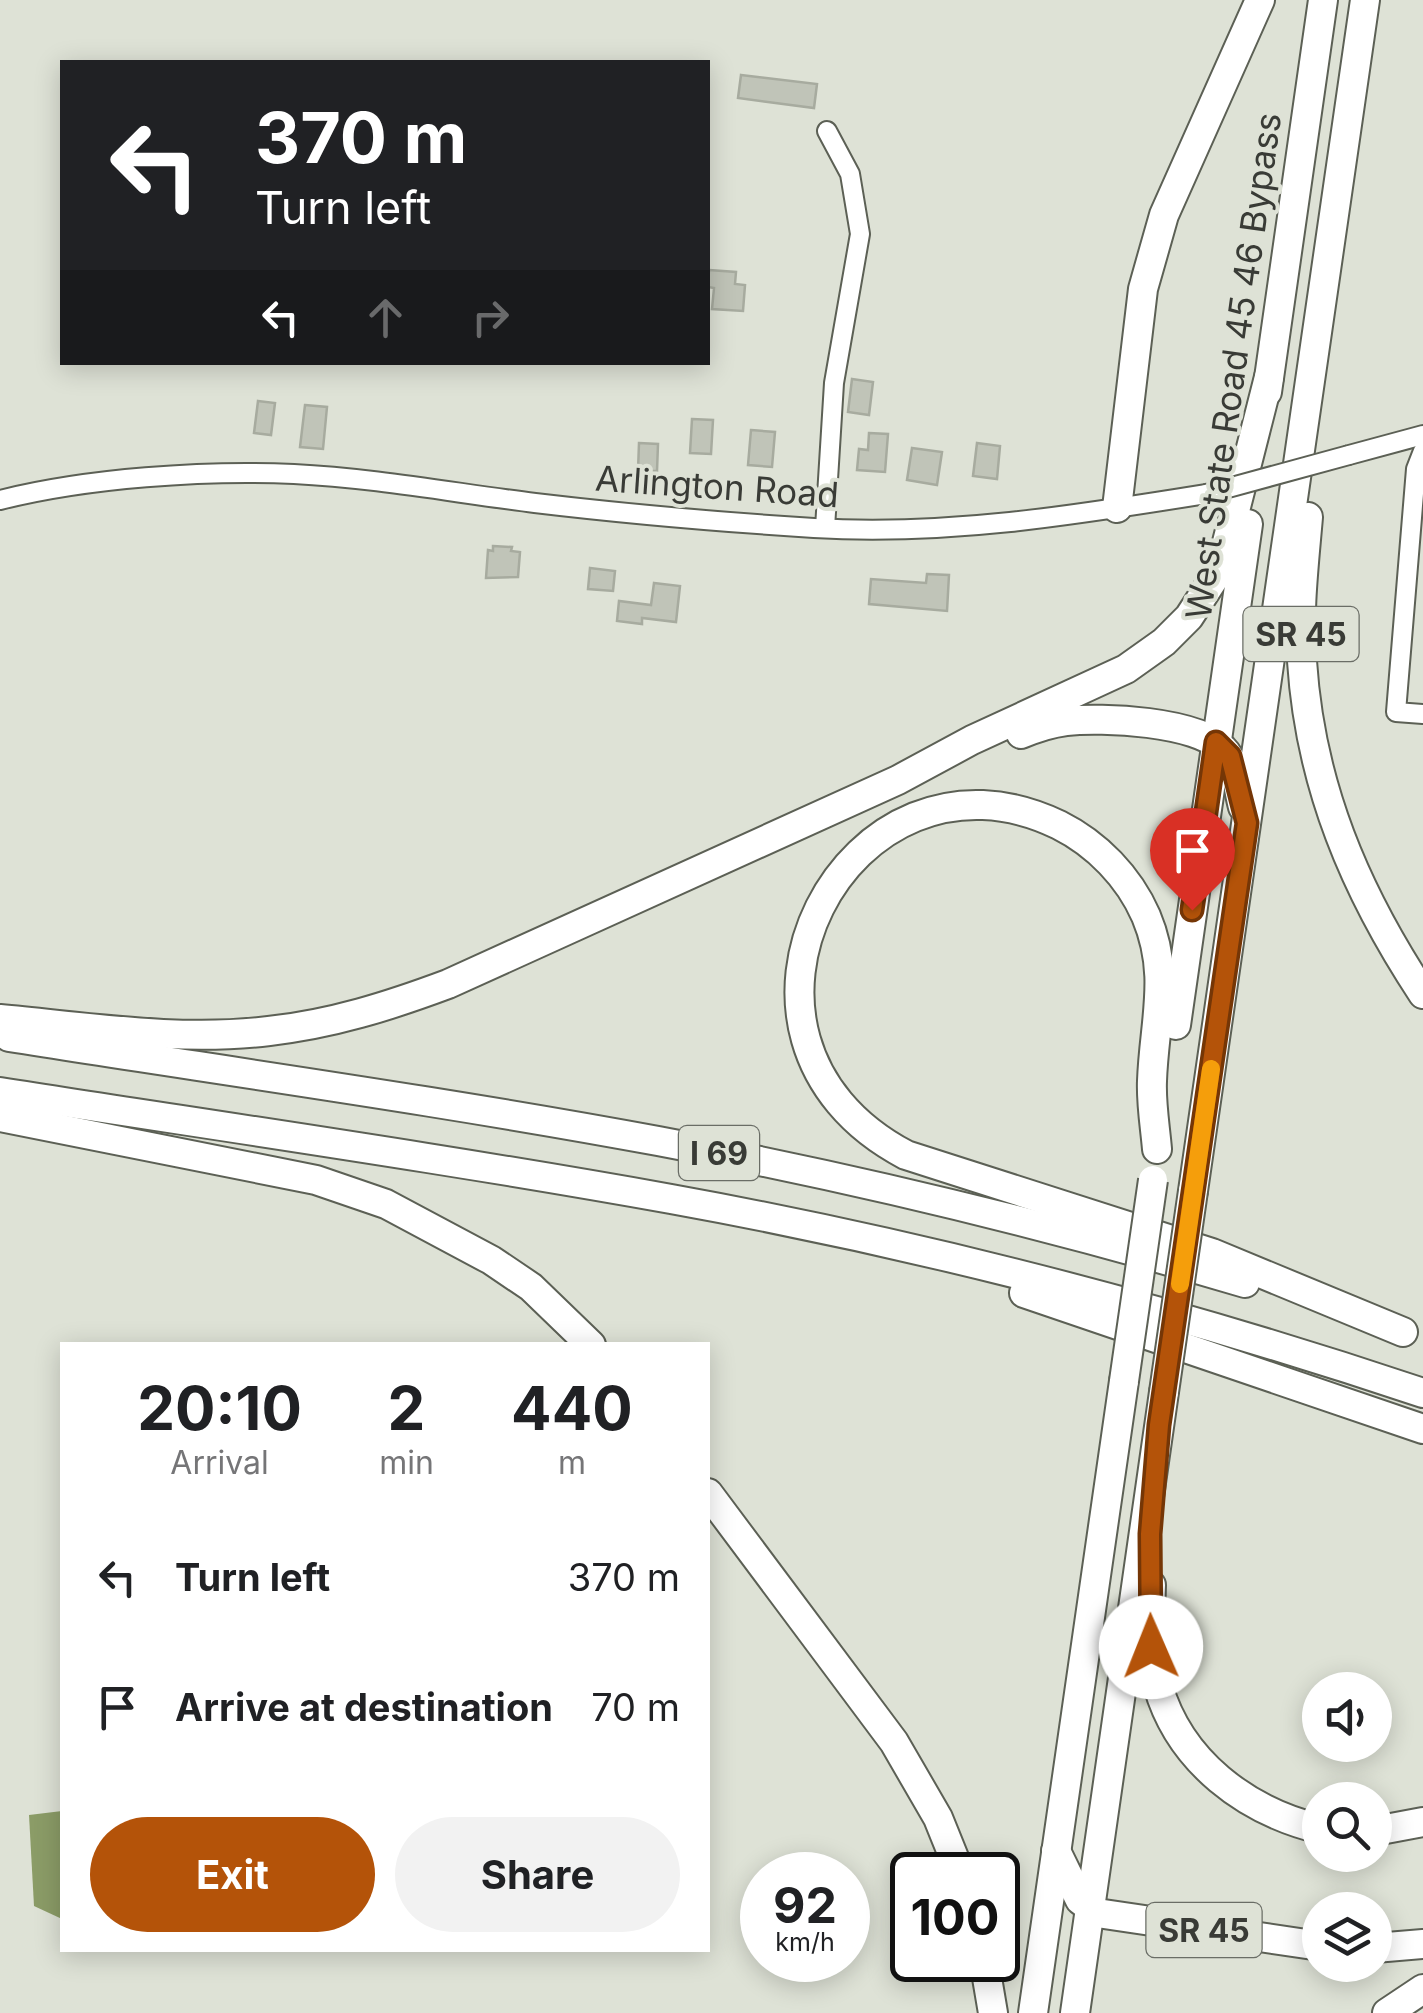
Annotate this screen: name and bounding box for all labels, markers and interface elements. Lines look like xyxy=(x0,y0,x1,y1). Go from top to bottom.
text: 370 m xyxy=(255,95,467,180)
icon: left xyxy=(90,100,220,230)
street label: West State Road 45 46 Bypass xyxy=(1177,110,1289,622)
text: Turn left xyxy=(255,180,431,235)
icon: left xyxy=(253,290,308,345)
icon: ahead xyxy=(358,290,413,345)
icon: right xyxy=(463,290,518,345)
street label: Arlington Road xyxy=(594,457,840,515)
road number: SR 45 xyxy=(1244,607,1358,661)
pin xyxy=(1150,808,1235,911)
icon: arrive xyxy=(1165,823,1220,878)
road number: I 69 xyxy=(679,1126,759,1180)
text: 20:10 xyxy=(137,1372,302,1444)
text: 2 xyxy=(388,1372,425,1444)
text: 440 xyxy=(511,1372,633,1444)
text: Arrival xyxy=(170,1443,269,1482)
text: min xyxy=(379,1443,434,1482)
text: m xyxy=(558,1443,586,1482)
icon: left xyxy=(90,1550,145,1605)
text: Turn left xyxy=(175,1554,330,1600)
text: 370 m xyxy=(568,1554,680,1600)
position arrow xyxy=(1099,1595,1203,1699)
map controls xyxy=(1302,1672,1392,1982)
button: sound xyxy=(1302,1672,1392,1762)
icon: arrive xyxy=(90,1680,145,1735)
text: Arrive at destination xyxy=(175,1684,553,1730)
text: 70 m xyxy=(591,1684,680,1730)
button: search xyxy=(1302,1782,1392,1872)
button: Exit xyxy=(90,1817,375,1932)
button: Share xyxy=(395,1817,680,1932)
speed limit sign: 100 xyxy=(890,1852,1020,1982)
text: 92 xyxy=(773,1875,837,1935)
button: layers xyxy=(1302,1892,1392,1982)
road number: SR 45 xyxy=(1146,1903,1262,1957)
text: km/h xyxy=(775,1927,835,1957)

